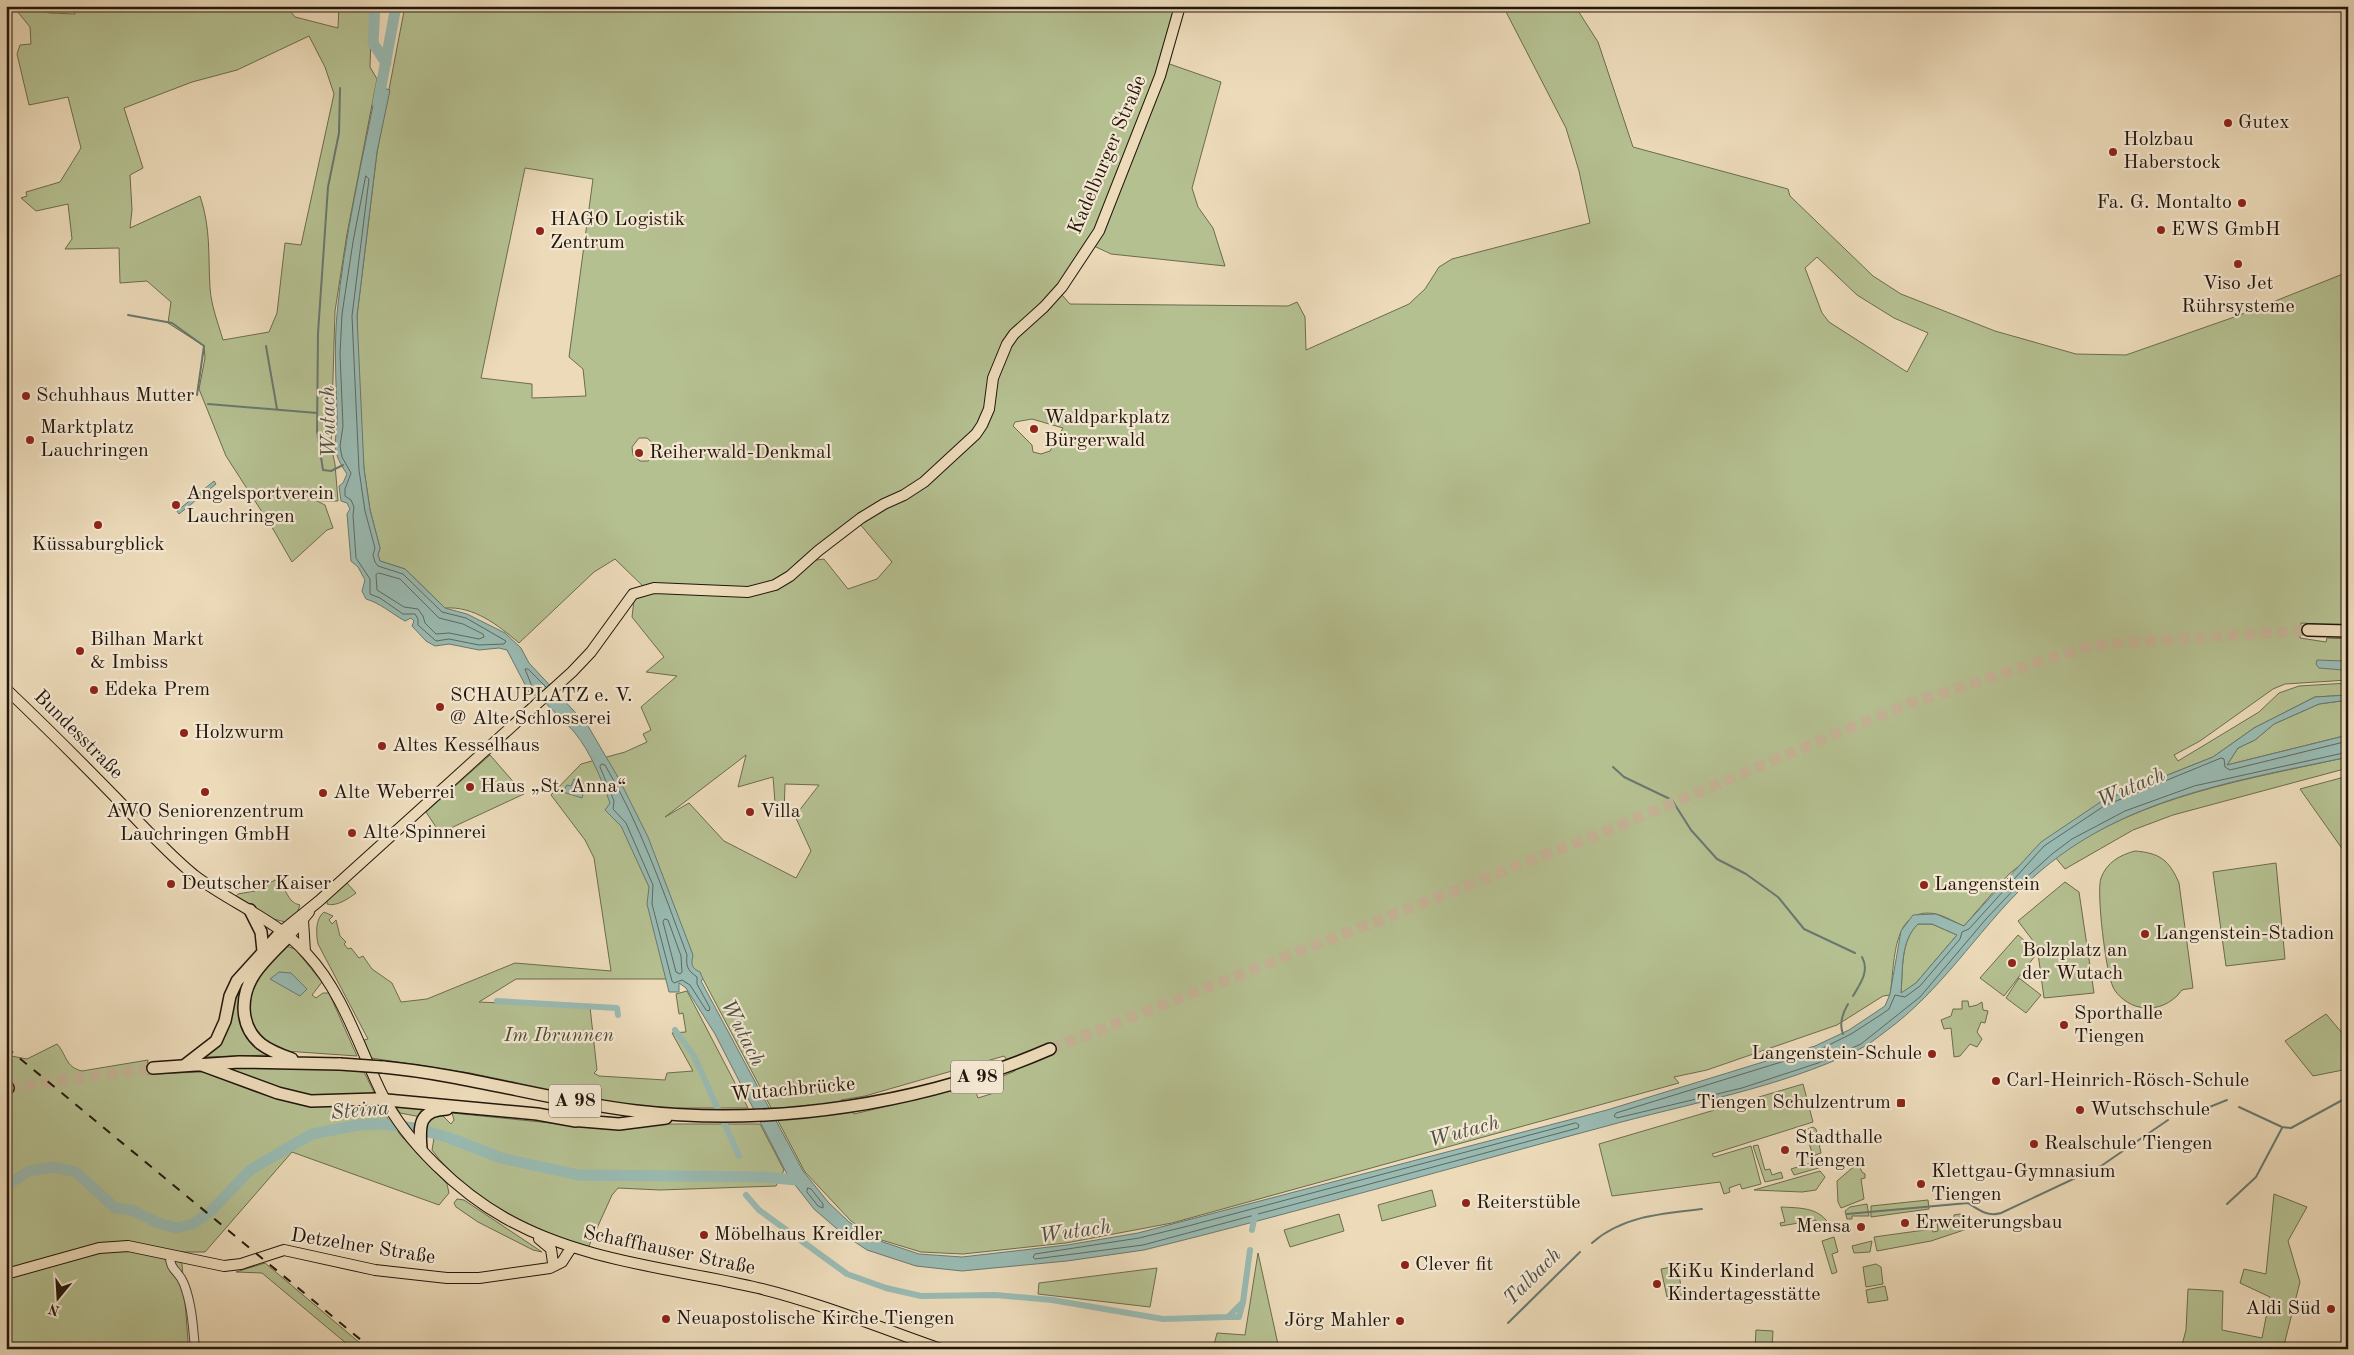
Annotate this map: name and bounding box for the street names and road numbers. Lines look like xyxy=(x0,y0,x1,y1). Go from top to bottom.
street label: Kadelburger Straße xyxy=(1066,73,1150,237)
street label: Bundesstraße xyxy=(30,687,126,783)
road number: A 98 xyxy=(951,1060,1003,1094)
street label: Wutachbrücke xyxy=(730,1075,856,1105)
road number: A 98 xyxy=(549,1084,601,1118)
street label: Schaffhauser Straße xyxy=(581,1223,757,1279)
street label: Detzelner Straße xyxy=(289,1226,437,1268)

